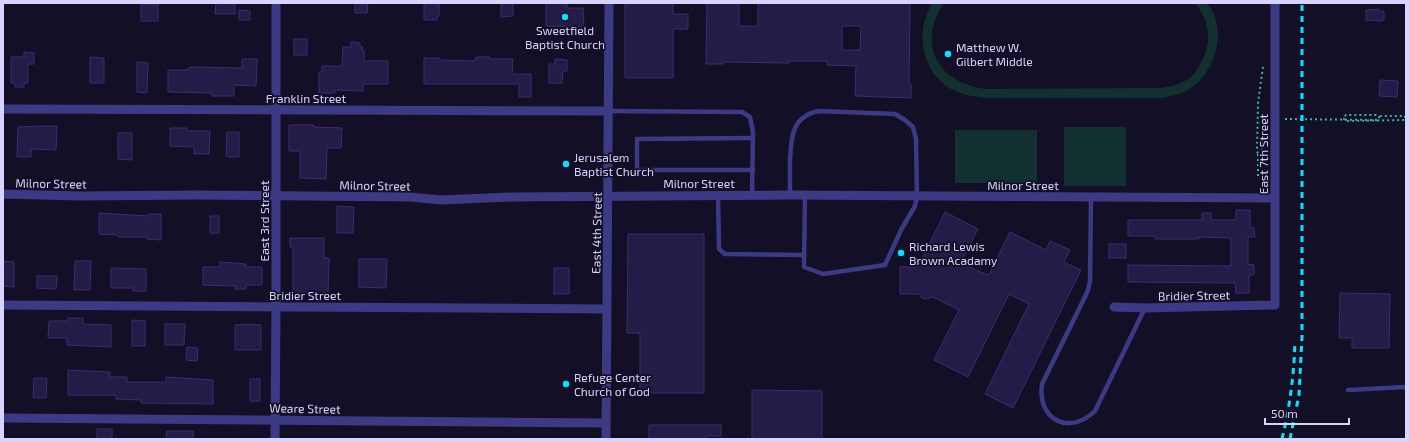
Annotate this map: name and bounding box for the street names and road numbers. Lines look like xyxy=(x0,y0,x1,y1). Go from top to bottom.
street label: Franklin Street xyxy=(266,91,347,105)
street label: East 7th Street xyxy=(1256,113,1270,194)
street label: Milnor Street xyxy=(15,175,87,191)
street label: Milnor Street xyxy=(663,176,735,190)
street label: Milnor Street xyxy=(339,177,411,193)
street label: Milnor Street xyxy=(987,178,1059,192)
street label: East 3rd Street xyxy=(257,180,271,261)
street label: East 4th Street xyxy=(588,192,604,274)
street label: Bridier Street xyxy=(1158,287,1231,303)
street label: Bridier Street xyxy=(269,288,341,302)
street label: Weare Street xyxy=(269,400,341,416)

